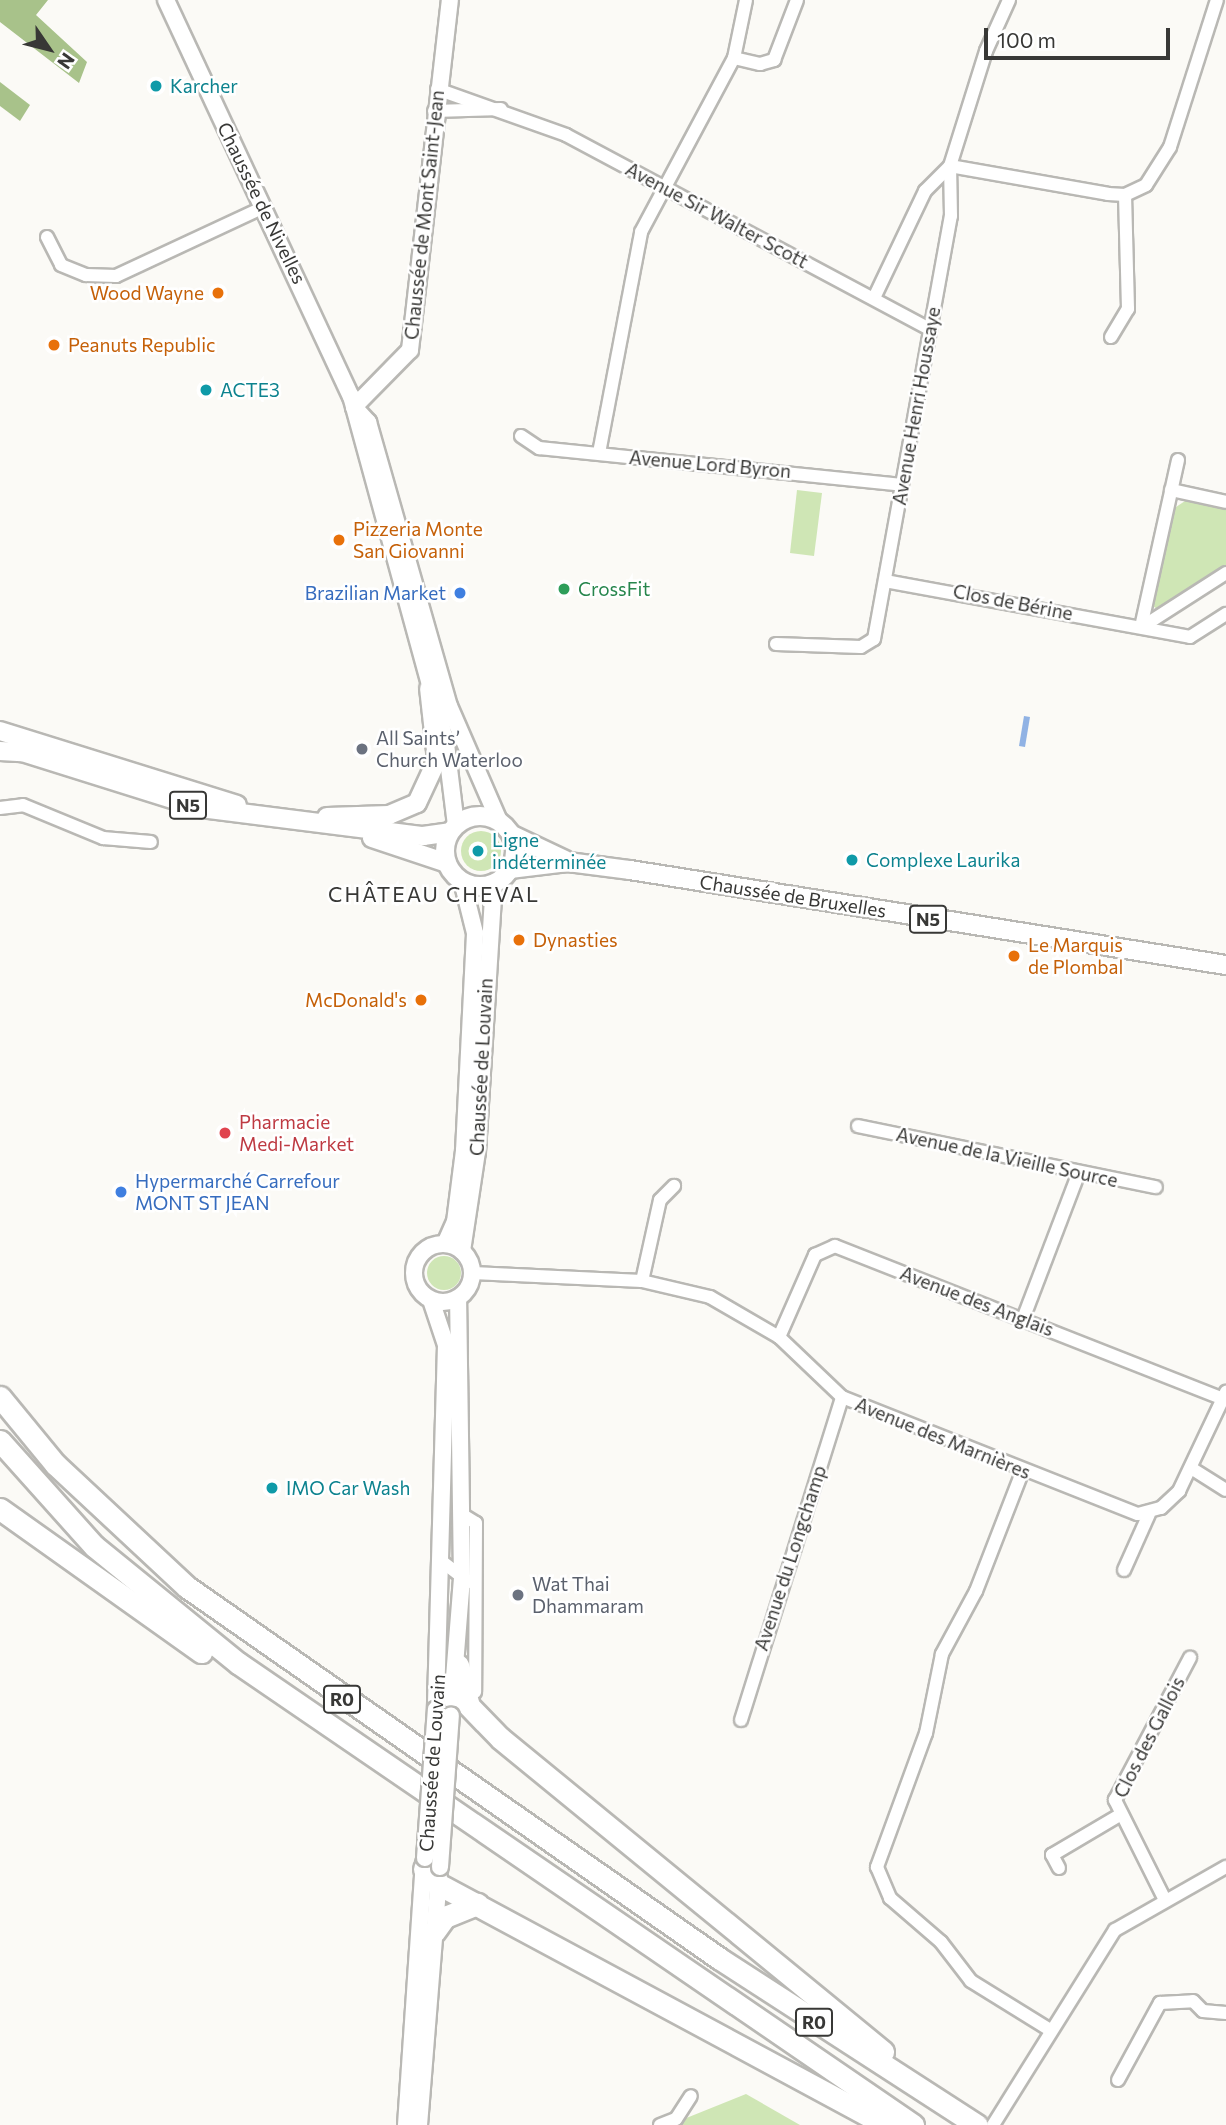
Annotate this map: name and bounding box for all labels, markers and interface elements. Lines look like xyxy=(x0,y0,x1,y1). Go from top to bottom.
north arrow xyxy=(14,14,84,84)
scale bar xyxy=(988,14,1174,58)
text: 100 m xyxy=(997,27,1056,52)
text: N xyxy=(53,49,80,74)
place label: Karcher xyxy=(170,75,238,97)
marker: Karcher xyxy=(148,78,164,94)
street label: Chaussée de Mont Saint-Jean xyxy=(400,89,448,341)
street label: Chaussée de Nivelles xyxy=(213,118,311,288)
street label: Avenue Sir Walter Scott xyxy=(622,157,812,273)
place label: Wood Wayne xyxy=(90,282,204,304)
marker: Wood Wayne xyxy=(210,285,226,301)
street label: Avenue Henri Houssaye xyxy=(887,305,945,507)
place label: Peanuts Republic xyxy=(68,334,215,356)
marker: Peanuts Republic xyxy=(46,337,62,353)
place label: ACTE3 xyxy=(220,379,280,401)
marker: ACTE3 xyxy=(198,382,214,398)
street label: Avenue Lord Byron xyxy=(628,446,792,482)
place label: Pizzeria Monte San Giovanni xyxy=(353,518,483,562)
marker: Pizzeria Monte San Giovanni xyxy=(331,532,347,548)
place label: CrossFit xyxy=(578,578,650,600)
street label: Clos de Bérine xyxy=(951,579,1075,625)
marker: CrossFit xyxy=(556,581,572,597)
place label: Brazilian Market xyxy=(305,582,446,604)
marker: Brazilian Market xyxy=(452,585,468,601)
place label: All Saints’ Church Waterloo xyxy=(376,727,523,771)
marker: All Saints’ Church Waterloo xyxy=(354,741,370,757)
road number: N5 xyxy=(169,790,207,820)
place label: Ligne indéterminée xyxy=(492,829,606,873)
marker: Ligne indéterminée xyxy=(470,843,486,859)
place label: Complexe Laurika xyxy=(866,849,1021,871)
marker: Complexe Laurika xyxy=(844,852,860,868)
street label: Chaussée de Bruxelles xyxy=(698,870,888,922)
district label: CHÂTEAU CHEVAL xyxy=(330,881,538,907)
road number: N5 xyxy=(909,904,947,934)
place label: Dynasties xyxy=(533,929,618,951)
marker: Dynasties xyxy=(511,932,527,948)
place label: Le Marquis de Plombal xyxy=(1028,934,1123,978)
marker: Le Marquis de Plombal xyxy=(1006,948,1022,964)
street label: Chaussée de Louvain xyxy=(465,977,497,1157)
place label: McDonald's xyxy=(305,989,407,1011)
marker: McDonald's xyxy=(413,992,429,1008)
place label: Pharmacie Medi-Market xyxy=(239,1111,354,1155)
street label: Avenue de la Vieille Source xyxy=(894,1122,1120,1192)
marker: Pharmacie Medi-Market xyxy=(217,1125,233,1141)
place label: Hypermarché Carrefour MONT ST JEAN xyxy=(135,1170,340,1214)
marker: Hypermarché Carrefour MONT ST JEAN xyxy=(113,1184,129,1200)
street label: Avenue des Anglais xyxy=(897,1261,1057,1341)
street label: Avenue des Marnières xyxy=(852,1392,1034,1484)
street label: Avenue du Longchamp xyxy=(749,1462,831,1654)
place label: IMO Car Wash xyxy=(286,1477,410,1499)
marker: IMO Car Wash xyxy=(264,1480,280,1496)
place label: Wat Thai Dhammaram xyxy=(532,1573,644,1617)
marker: Wat Thai Dhammaram xyxy=(510,1587,526,1603)
street label: Chaussée de Louvain xyxy=(414,1673,450,1853)
street label: Clos des Gallois xyxy=(1109,1673,1189,1801)
road number: R0 xyxy=(323,1684,361,1714)
road number: R0 xyxy=(795,2008,833,2036)

